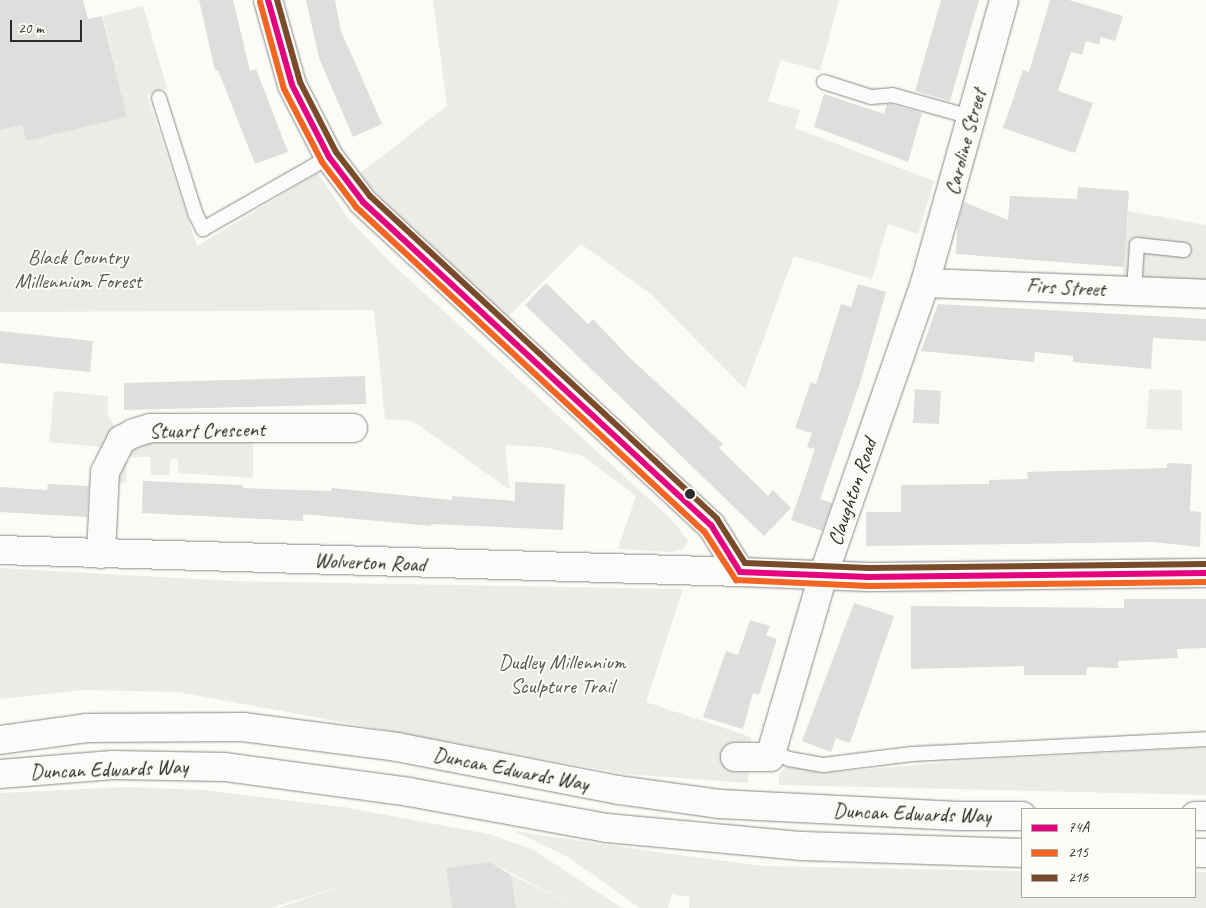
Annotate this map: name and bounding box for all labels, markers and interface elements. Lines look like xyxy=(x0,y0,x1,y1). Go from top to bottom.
scale bar xyxy=(12,10,85,42)
text: 20 m xyxy=(18,19,44,38)
street label: Caroline Street xyxy=(939,86,991,198)
park label: Black Country Millennium Forest xyxy=(15,244,141,294)
street label: Firs Street xyxy=(1026,272,1106,302)
street label: Stuart Crescent xyxy=(149,416,265,444)
street label: Claughton Road xyxy=(822,435,882,549)
unlabelled marker xyxy=(685,489,695,499)
street label: Wolverton Road xyxy=(314,547,426,577)
park label: Dudley Millennium Sculpture Trail xyxy=(498,649,626,699)
street label: Duncan Edwards Way xyxy=(431,742,591,796)
street label: Duncan Edwards Way xyxy=(30,754,188,784)
street label: Duncan Edwards Way xyxy=(833,798,991,828)
legend xyxy=(1021,808,1196,898)
text: 74A xyxy=(1068,818,1089,837)
text: 215 xyxy=(1068,843,1088,862)
text: 216 xyxy=(1068,868,1088,887)

